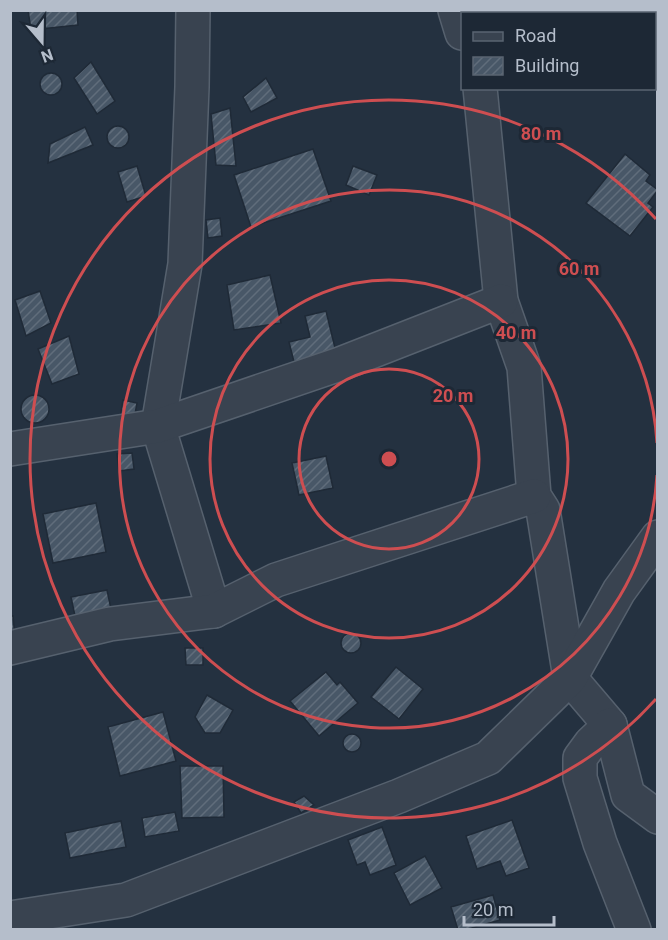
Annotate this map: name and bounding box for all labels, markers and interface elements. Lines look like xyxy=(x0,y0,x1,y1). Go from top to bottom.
north arrow xyxy=(12,12,72,72)
legend xyxy=(461,12,656,90)
text: Road xyxy=(515,25,556,46)
text: N xyxy=(38,45,56,66)
text: Building xyxy=(515,55,579,76)
text: 80 m xyxy=(521,123,561,144)
text: 60 m xyxy=(559,258,599,279)
text: 40 m xyxy=(496,322,536,343)
text: 20 m xyxy=(433,385,473,406)
centre of rings xyxy=(379,449,399,469)
scale bar xyxy=(464,889,554,927)
text: 20 m xyxy=(473,899,513,920)

